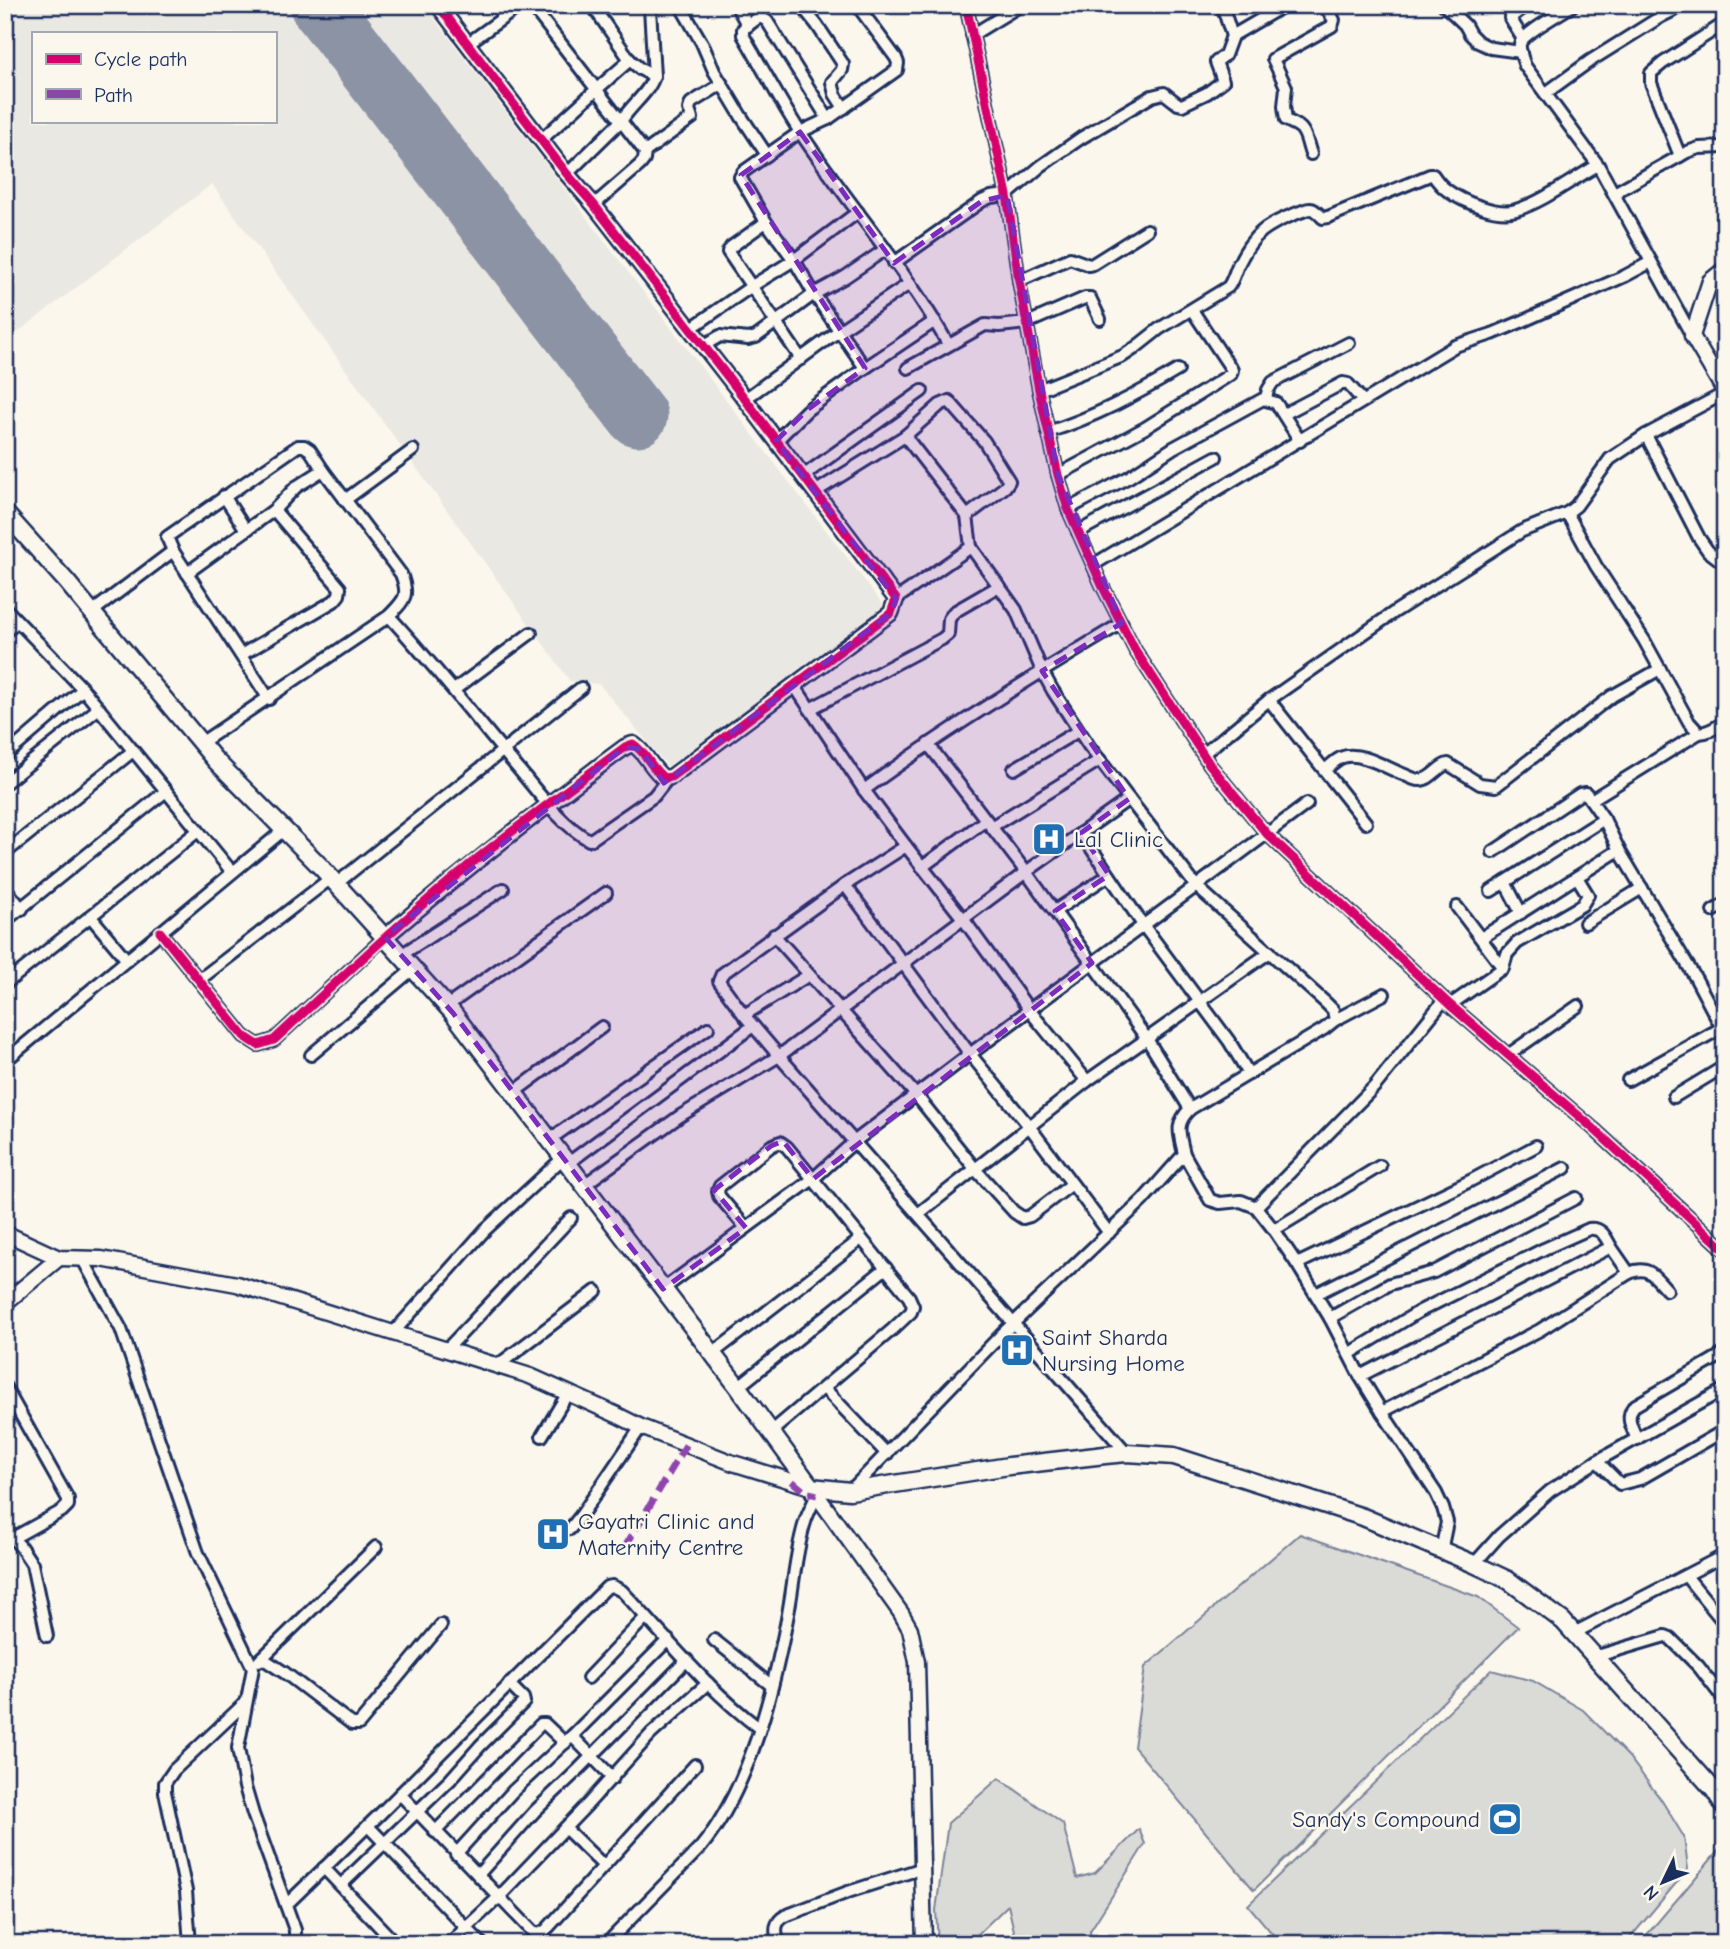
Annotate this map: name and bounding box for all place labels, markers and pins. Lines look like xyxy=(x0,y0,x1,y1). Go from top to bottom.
hospital icon: Lal Clinic xyxy=(1030,820,1068,858)
place label: Lal Clinic xyxy=(1074,826,1163,853)
place label: Saint Sharda Nursing Home xyxy=(1042,1324,1185,1377)
hospital icon: Saint Sharda Nursing Home xyxy=(998,1331,1036,1369)
place label: Gayatri Clinic and Maternity Centre xyxy=(578,1508,755,1561)
hospital icon: Gayatri Clinic and Maternity Centre xyxy=(534,1515,572,1553)
sports icon: Sandy's Compound xyxy=(1486,1800,1524,1838)
place label: Sandy's Compound xyxy=(1292,1806,1480,1833)

